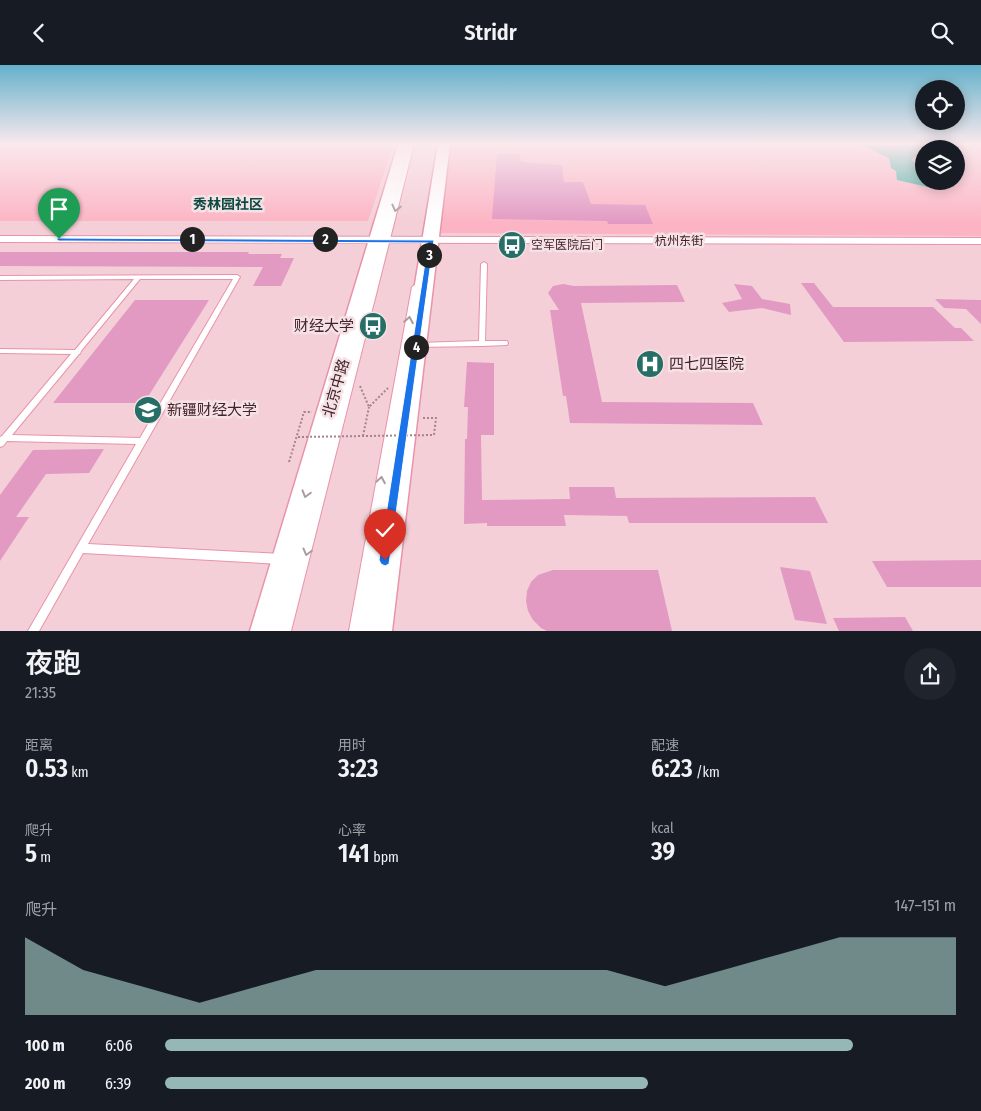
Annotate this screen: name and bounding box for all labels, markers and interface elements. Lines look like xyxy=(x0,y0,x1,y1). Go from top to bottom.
icon: back xyxy=(25,19,53,47)
text: Stridr xyxy=(464,19,517,46)
icon: search xyxy=(928,19,956,47)
map controls xyxy=(915,80,965,190)
button: locate xyxy=(915,80,965,130)
button: layers xyxy=(915,140,965,190)
pin xyxy=(38,188,80,239)
icon: arrive xyxy=(45,195,73,223)
district label: 秀林园社区 xyxy=(193,196,263,213)
one-way arrow xyxy=(391,204,402,213)
pin: 1 xyxy=(180,227,204,251)
pin: 2 xyxy=(312,227,338,251)
bus stop icon: 空军医院后门 xyxy=(497,230,527,260)
text: 1 xyxy=(190,231,195,248)
text: 2 xyxy=(322,231,329,248)
street label: 杭州东街 xyxy=(655,234,703,248)
place label: 空军医院后门 xyxy=(531,238,603,252)
pin: 3 xyxy=(416,243,442,267)
text: 3 xyxy=(426,247,433,264)
bus stop icon: 财经大学 xyxy=(358,311,388,341)
one-way arrow xyxy=(403,315,413,324)
place label: 财经大学 xyxy=(294,317,354,335)
pin: 4 xyxy=(404,335,428,359)
text: 4 xyxy=(413,339,420,356)
hospital icon: 四七四医院 xyxy=(635,349,665,379)
place label: 四七四医院 xyxy=(669,355,744,373)
street label: 北京中路 xyxy=(319,357,353,419)
school or university icon: 新疆财经大学 xyxy=(133,395,163,425)
place label: 新疆财经大学 xyxy=(167,401,257,419)
one-way arrow xyxy=(375,475,385,484)
one-way arrow xyxy=(301,490,311,498)
pin xyxy=(364,509,406,560)
icon: check xyxy=(371,516,399,544)
one-way arrow xyxy=(302,548,313,557)
text: 夜跑 xyxy=(25,647,81,680)
button: share xyxy=(904,648,956,700)
text: 21:35 xyxy=(25,683,56,702)
text: 距离 xyxy=(25,737,53,754)
text: 用时 xyxy=(338,737,366,754)
text: 配速 xyxy=(651,737,679,754)
text: 0.53 xyxy=(25,754,68,784)
text: 3:23 xyxy=(338,754,379,784)
text: 6:23 xyxy=(651,754,693,784)
text: km xyxy=(68,764,89,781)
text: /km xyxy=(693,764,720,781)
text: kcal xyxy=(651,820,674,837)
text: 爬升 xyxy=(25,822,53,839)
text: 心率 xyxy=(338,822,366,839)
text: 39 xyxy=(651,837,675,867)
text: 5 xyxy=(25,839,37,869)
text: 141 xyxy=(338,839,370,869)
text: m xyxy=(37,849,51,866)
text: bpm xyxy=(370,849,399,866)
text: 147–151 m xyxy=(894,896,956,915)
text: 爬升 xyxy=(25,900,57,919)
text: 100 m xyxy=(25,1036,65,1055)
text: 6:06 xyxy=(105,1036,133,1055)
text: 200 m xyxy=(25,1074,65,1093)
text: 6:39 xyxy=(105,1074,131,1093)

